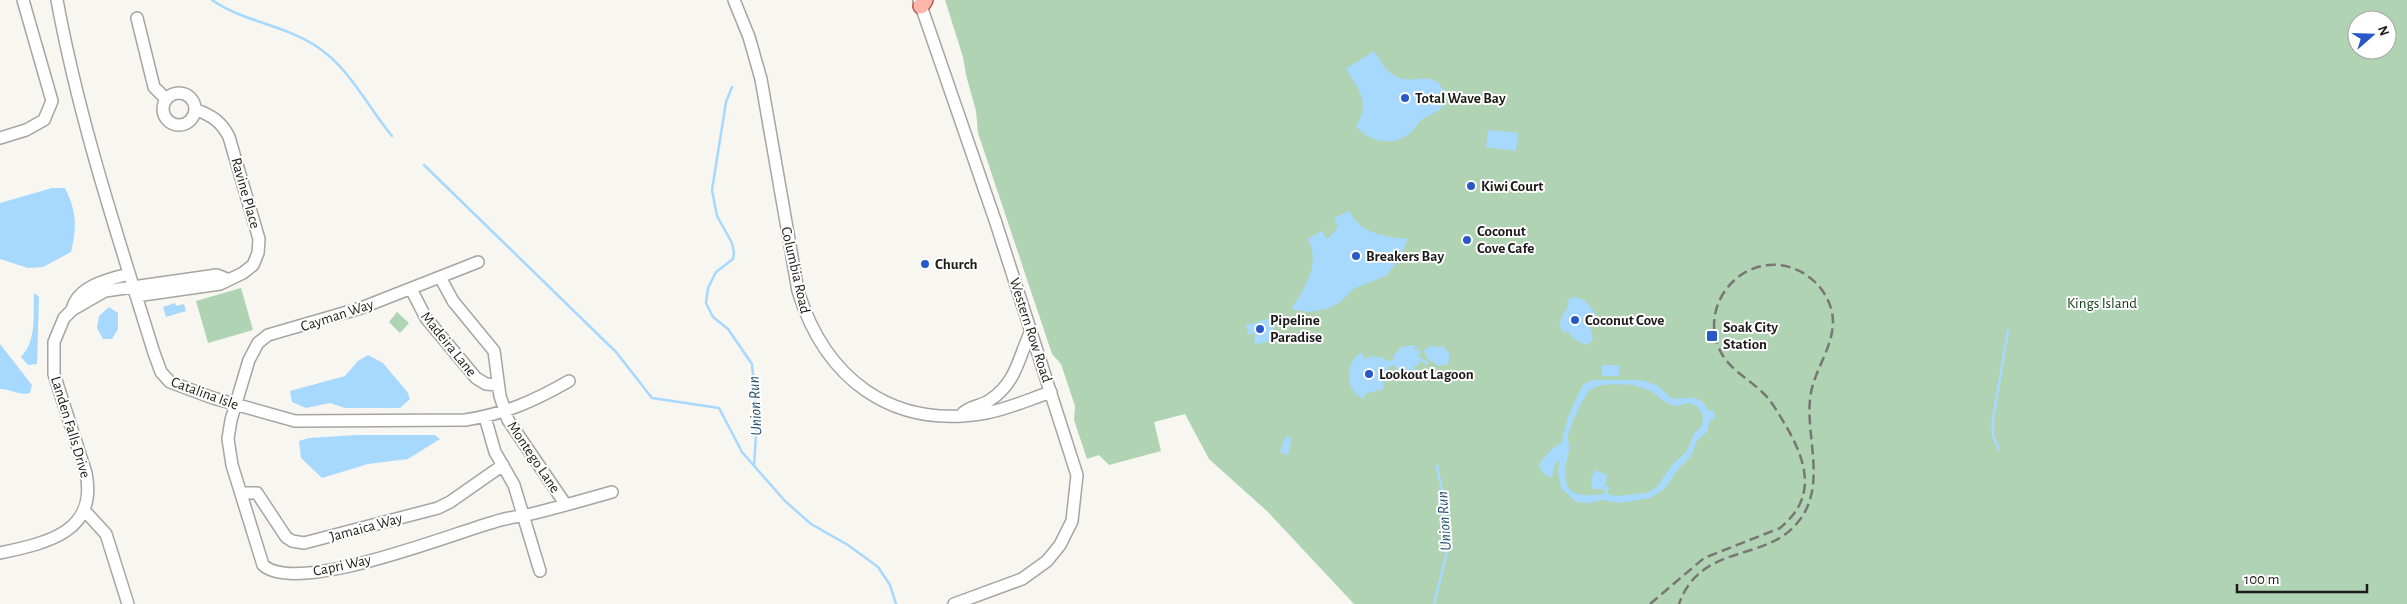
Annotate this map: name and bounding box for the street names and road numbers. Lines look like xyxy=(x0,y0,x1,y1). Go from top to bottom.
street label: Ravine Place xyxy=(228,156,263,230)
street label: Columbia Road xyxy=(778,225,813,315)
street label: Western Row Road xyxy=(1007,276,1055,385)
street label: Cayman Way xyxy=(299,296,376,334)
street label: Madeira Lane xyxy=(418,309,479,380)
street label: Catalina Isle xyxy=(169,374,241,413)
street label: Landen Falls Drive xyxy=(48,375,93,480)
street label: Montego Lane xyxy=(504,419,563,496)
street label: Jamaica Way xyxy=(328,510,405,544)
street label: Capri Way xyxy=(312,552,373,579)

